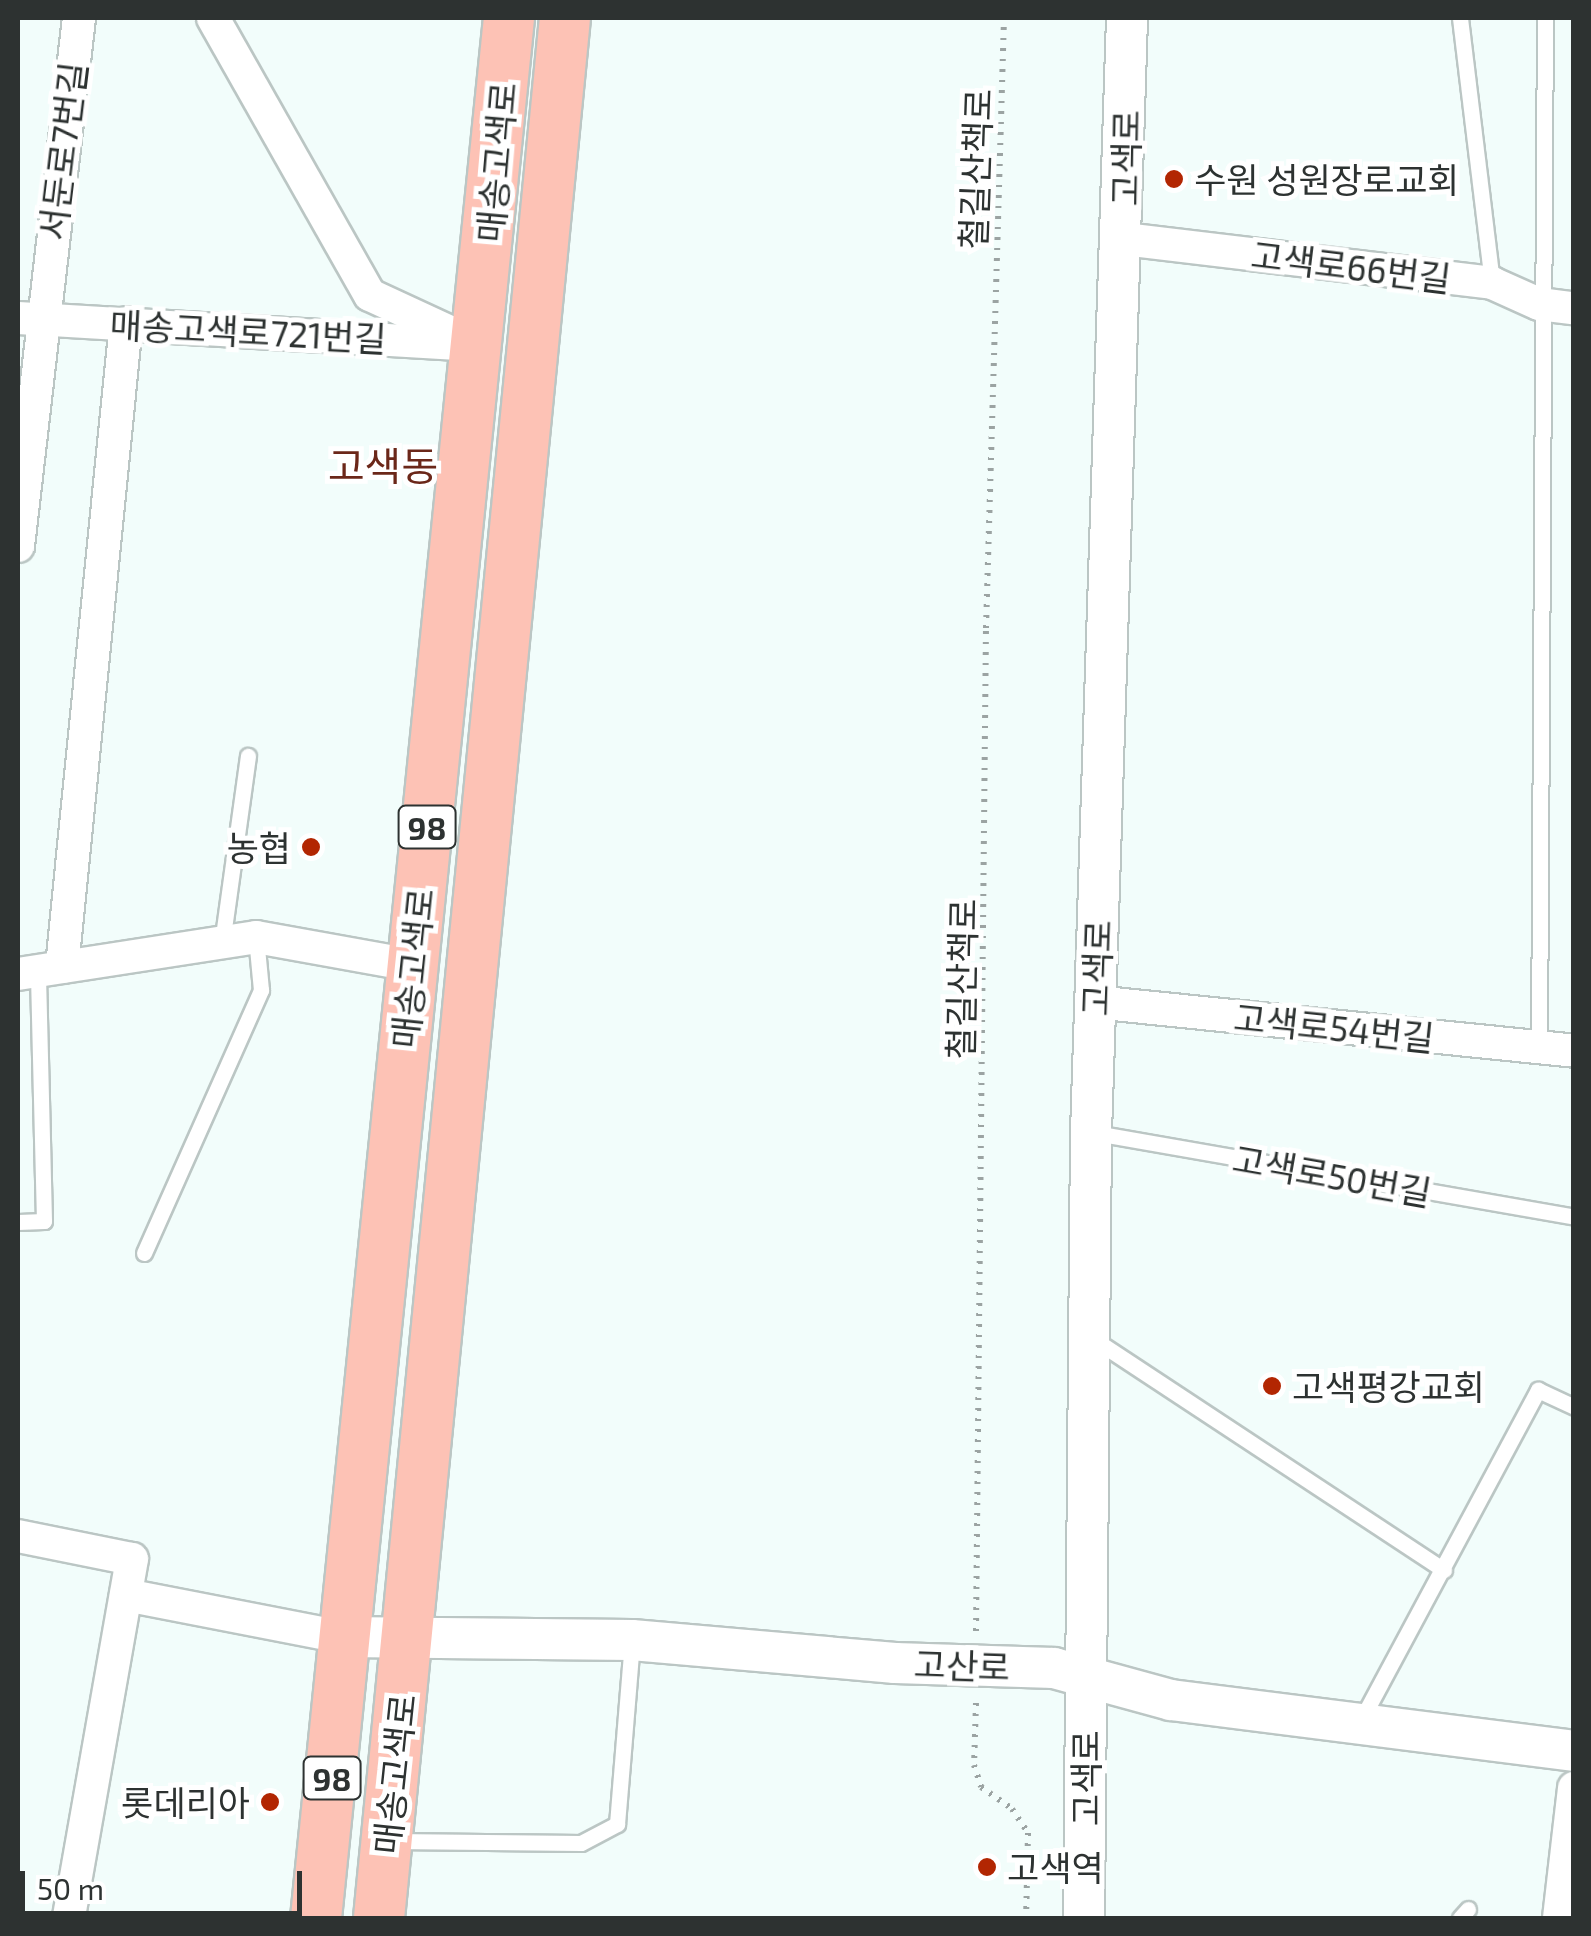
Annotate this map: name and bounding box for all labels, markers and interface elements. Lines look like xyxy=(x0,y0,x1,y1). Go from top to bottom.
street label: 서둔로7번길 xyxy=(30,60,94,242)
street label: 매송고색로 xyxy=(468,80,524,244)
street label: 철길산책로 xyxy=(951,88,999,250)
street label: 고색로 xyxy=(1103,109,1147,207)
place label: 수원 성원장로교회 xyxy=(1194,158,1459,200)
marker: 수원 성원장로교회 xyxy=(1163,168,1185,190)
street label: 고색로66번길 xyxy=(1249,233,1453,299)
street label: 매송고색로721번길 xyxy=(109,303,387,359)
district label: 고색동 xyxy=(328,441,438,489)
road number: 98 xyxy=(397,800,457,854)
place label: 농협 xyxy=(227,826,291,868)
marker: 농협 xyxy=(300,836,322,858)
street label: 매송고색로 xyxy=(383,886,441,1050)
street label: 철길산책로 xyxy=(939,898,983,1060)
street label: 고색로 xyxy=(1073,919,1119,1017)
street label: 고색로54번길 xyxy=(1232,996,1436,1058)
street label: 고색로50번길 xyxy=(1229,1137,1435,1213)
place label: 고색평강교회 xyxy=(1292,1365,1485,1407)
marker: 고색평강교회 xyxy=(1261,1375,1283,1397)
street label: 고산로 xyxy=(913,1642,1011,1688)
street label: 매송고색로 xyxy=(365,1692,423,1856)
street label: 고색로 xyxy=(1064,1730,1106,1826)
road number: 98 xyxy=(302,1751,362,1805)
place label: 롯데리아 xyxy=(121,1781,250,1823)
marker: 롯데리아 xyxy=(259,1791,281,1813)
place label: 고색역 xyxy=(1007,1846,1104,1888)
scale bar xyxy=(25,1851,308,1913)
marker: 고색역 xyxy=(976,1856,998,1878)
text: 50 m xyxy=(37,1870,104,1906)

